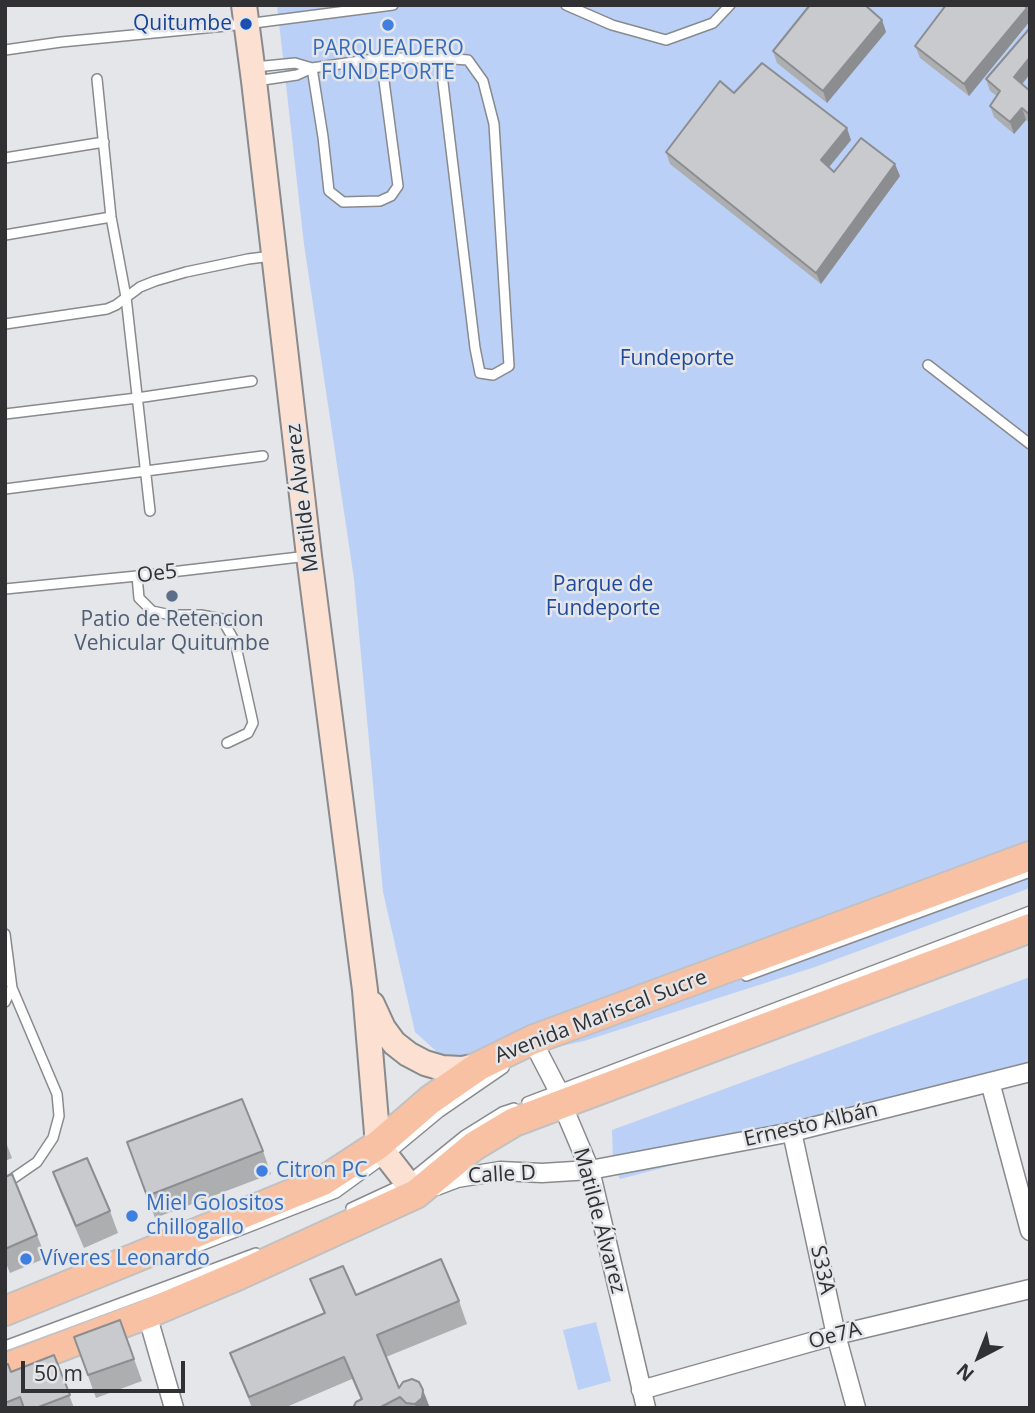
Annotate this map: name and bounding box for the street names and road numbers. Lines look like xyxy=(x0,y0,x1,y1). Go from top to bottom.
street label: Matilde Álvarez xyxy=(281,422,325,574)
street label: Oe5 xyxy=(136,559,178,589)
street label: Avenida Mariscal Sucre xyxy=(491,965,711,1069)
street label: Ernesto Albán xyxy=(742,1097,880,1153)
street label: Matilde Álvarez xyxy=(567,1145,631,1297)
street label: Calle D xyxy=(467,1161,537,1189)
street label: S33A xyxy=(805,1244,839,1296)
street label: Oe7A xyxy=(806,1317,864,1355)

